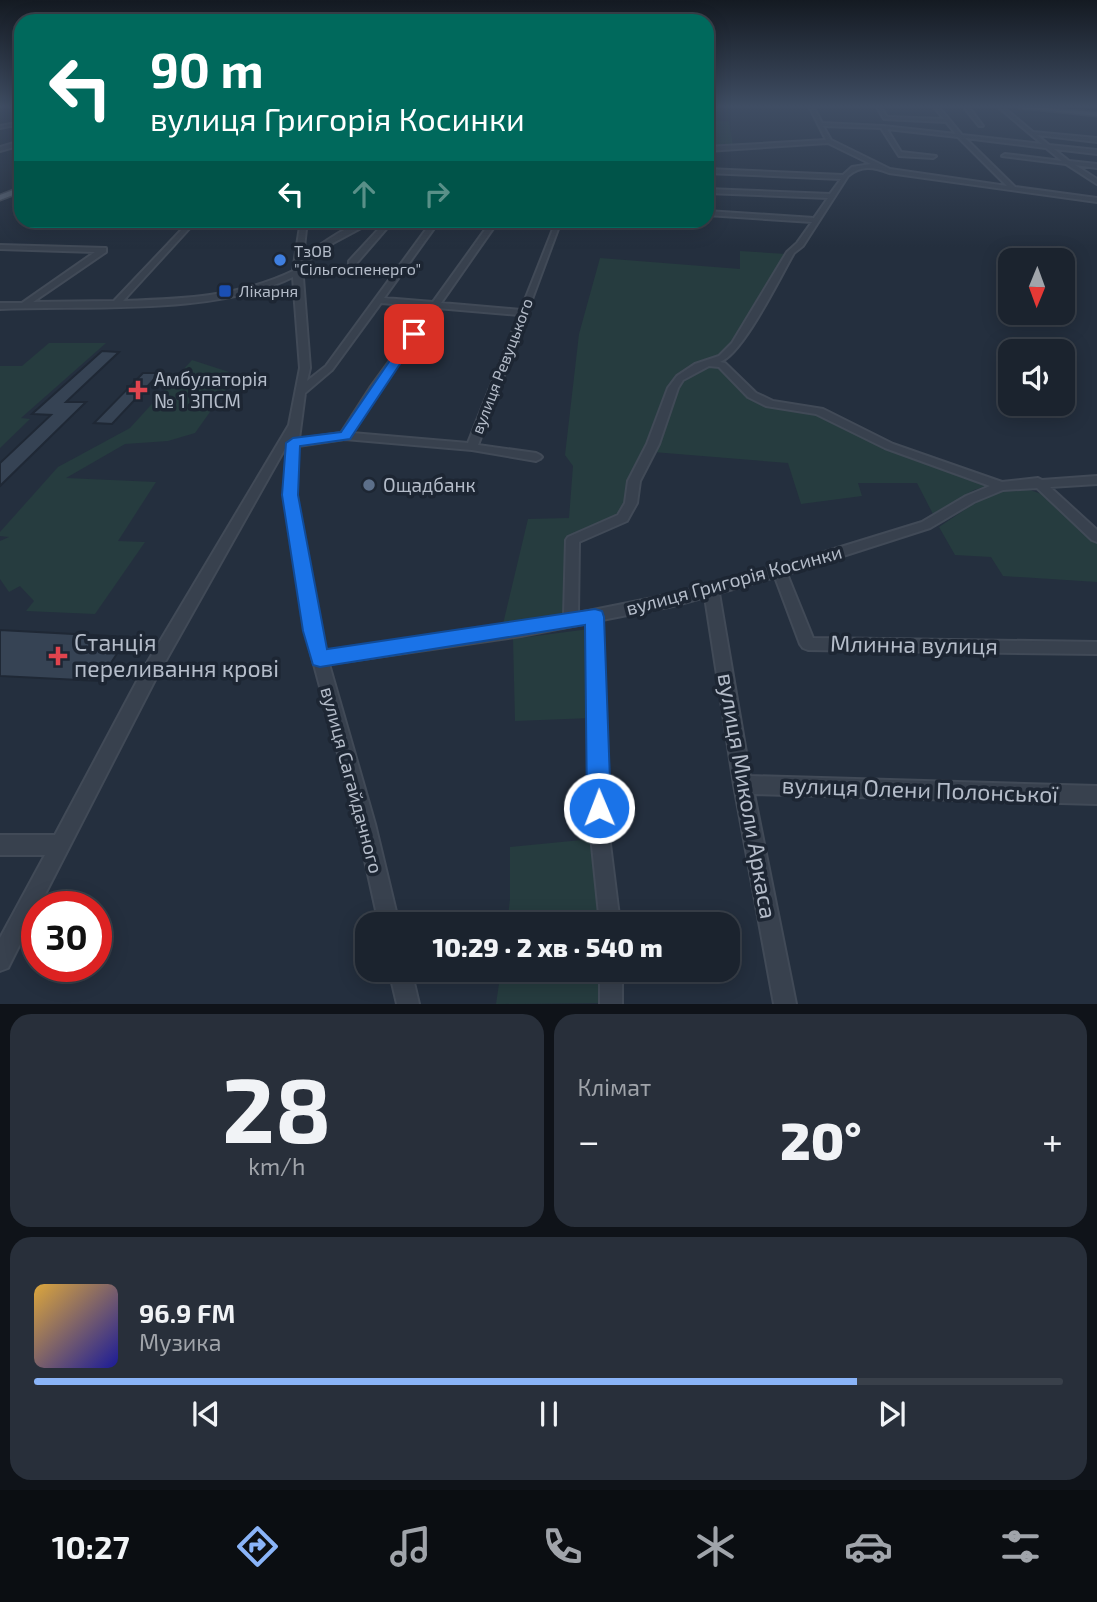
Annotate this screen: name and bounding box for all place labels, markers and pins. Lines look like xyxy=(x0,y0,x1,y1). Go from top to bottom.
place label: ТзОВ "Сільгоспенерго" xyxy=(294,241,421,278)
marker: ТзОВ "Сільгоспенерго" xyxy=(272,252,288,268)
place label: Лікарня xyxy=(239,281,298,300)
marker: Лікарня xyxy=(217,283,233,299)
pin xyxy=(384,304,444,364)
place label: Амбулаторія № 1 ЗПСМ xyxy=(154,367,268,412)
marker: Амбулаторія № 1 ЗПСМ xyxy=(128,380,148,400)
place label: Ощадбанк xyxy=(383,473,476,496)
marker: Ощадбанк xyxy=(361,477,377,493)
place label: Станція переливання крові xyxy=(74,628,279,682)
marker: Станція переливання крові xyxy=(48,646,68,666)

